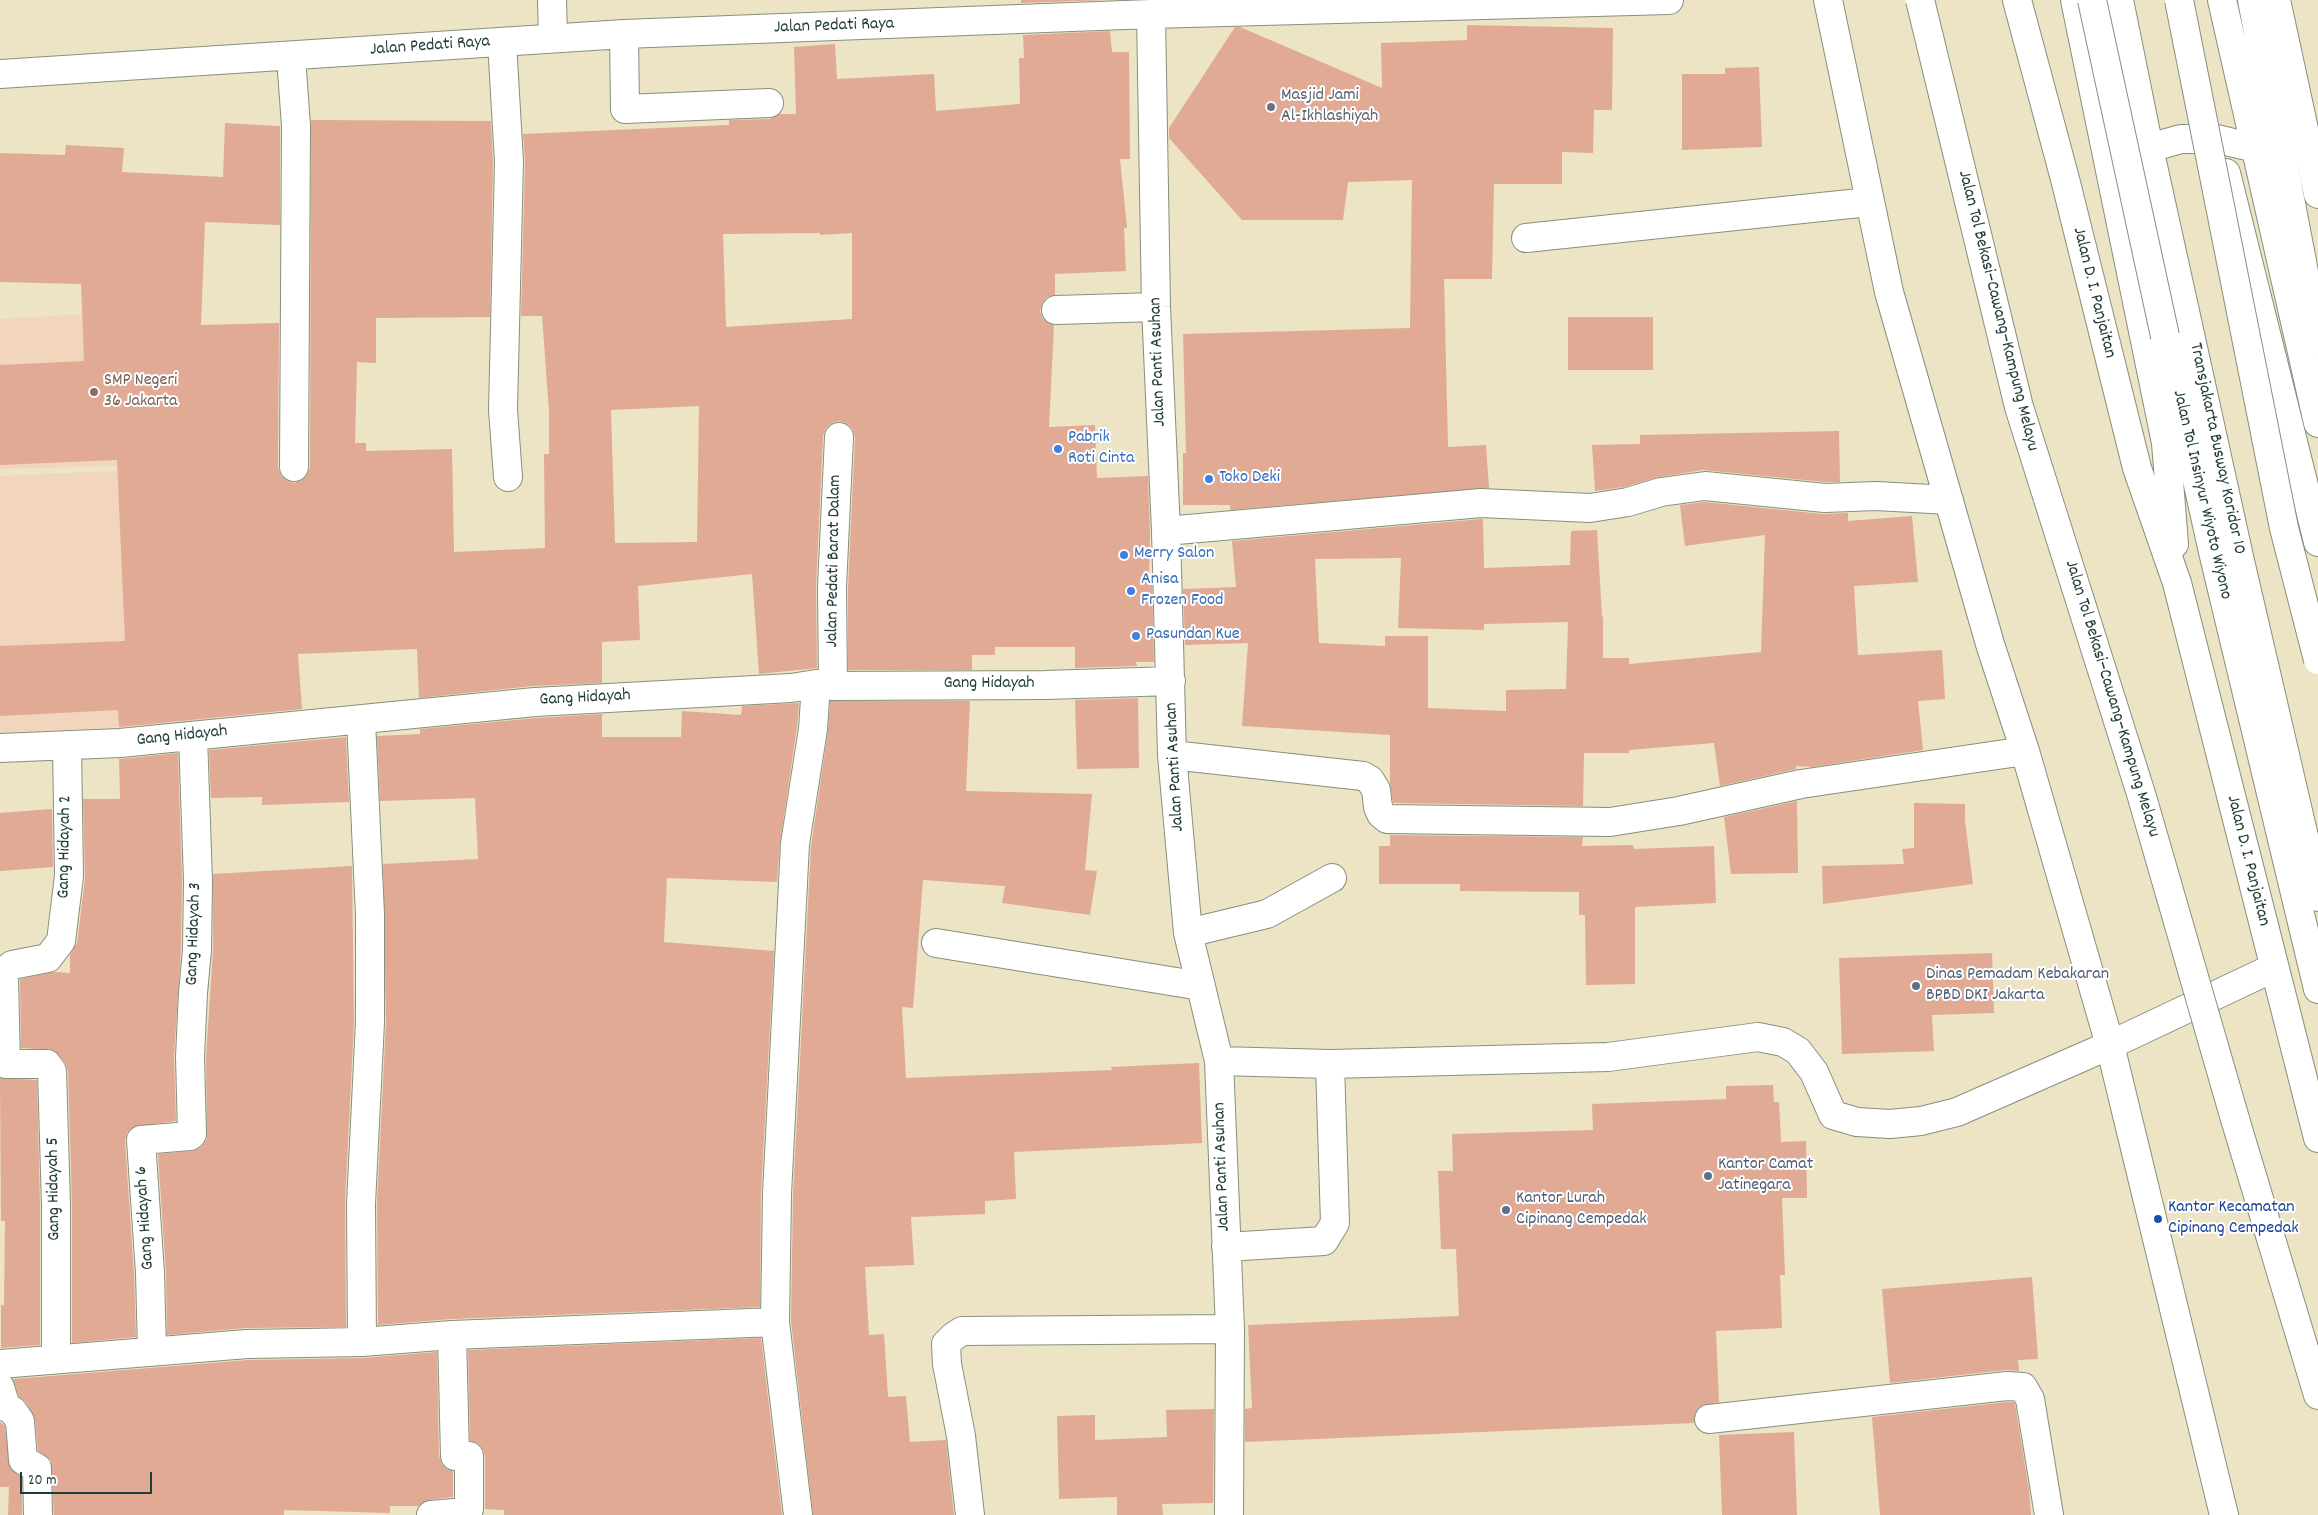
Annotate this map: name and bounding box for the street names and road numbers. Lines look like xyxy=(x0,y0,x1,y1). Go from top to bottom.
street label: Jalan Pedati Raya xyxy=(774,14,894,40)
street label: Jalan Pedati Raya xyxy=(369,32,491,62)
street label: Jalan Tol Bekasi–Cawang–Kampung Melayu xyxy=(1952,168,2042,454)
street label: Jalan D. I. Panjaitan xyxy=(2066,225,2120,361)
street label: Jalan Panti Asuhan xyxy=(1146,297,1172,427)
street label: Transjakarta Busway Koridor 10 xyxy=(2183,341,2249,557)
street label: Jalan Tol Insinyur Wiyoto Wiyono xyxy=(2166,388,2236,602)
street label: Jalan Pedati Barat Dalam xyxy=(823,474,847,648)
street label: Jalan Tol Bekasi–Cawang–Kampung Melayu xyxy=(2059,558,2163,840)
street label: Gang Hidayah xyxy=(943,674,1035,696)
street label: Gang Hidayah xyxy=(539,686,631,712)
street label: Jalan Panti Asuhan xyxy=(1162,702,1190,832)
street label: Gang Hidayah xyxy=(136,721,228,753)
street label: Jalan D. I. Panjaitan xyxy=(2220,793,2274,929)
street label: Gang Hidayah 2 xyxy=(54,795,78,899)
street label: Gang Hidayah 3 xyxy=(182,882,208,986)
street label: Jalan Panti Asuhan xyxy=(1210,1102,1236,1232)
street label: Gang Hidayah 5 xyxy=(43,1137,67,1241)
street label: Gang Hidayah 6 xyxy=(132,1165,160,1271)

